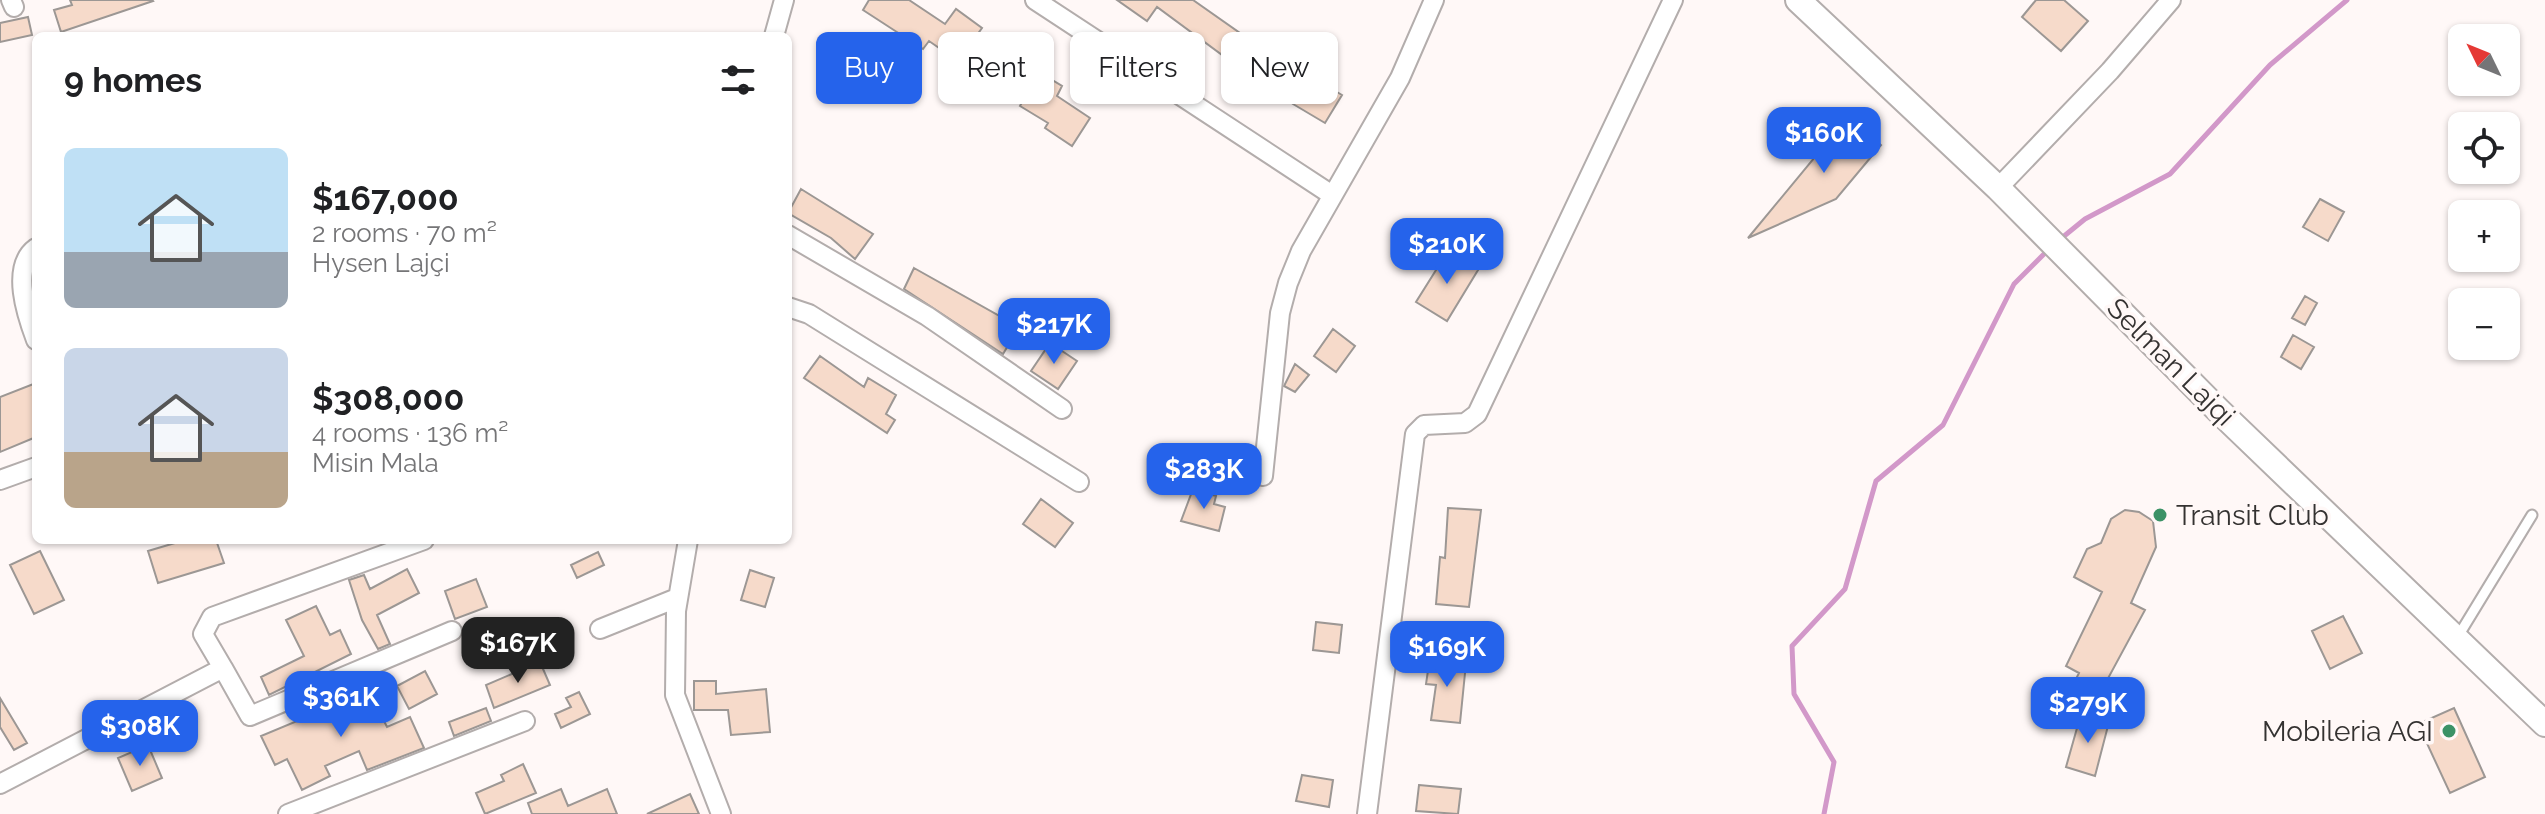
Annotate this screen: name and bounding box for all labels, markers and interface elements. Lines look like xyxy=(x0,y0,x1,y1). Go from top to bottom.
north arrow xyxy=(2448,24,2520,96)
map controls xyxy=(2448,24,2520,360)
chip: Buy xyxy=(816,32,922,104)
chip: Rent xyxy=(938,32,1054,104)
chip: Filters xyxy=(1070,32,1205,104)
chip: New xyxy=(1221,32,1338,104)
icon: filters xyxy=(716,58,760,102)
text: 9 homes xyxy=(64,60,202,100)
pin: $160K xyxy=(1768,107,1880,175)
button: locate xyxy=(2448,112,2520,184)
text: $160K xyxy=(1785,118,1863,148)
text: $167,000 xyxy=(312,178,459,218)
icon: home xyxy=(128,180,224,276)
button: + xyxy=(2448,200,2520,272)
text: 2 rooms · 70 m² xyxy=(312,218,497,248)
pin: $210K xyxy=(1391,218,1503,286)
text: $210K xyxy=(1408,229,1486,259)
text: Hysen Lajçi xyxy=(312,248,450,278)
button: − xyxy=(2448,288,2520,360)
street label: Selman Lajqi xyxy=(2100,291,2242,433)
pin: $217K xyxy=(998,298,1110,366)
text: $217K xyxy=(1016,309,1092,339)
text: $308,000 xyxy=(312,378,464,418)
icon: home xyxy=(128,380,224,476)
text: 4 rooms · 136 m² xyxy=(312,418,508,448)
pin: $283K xyxy=(1148,443,1260,511)
text: Misin Mala xyxy=(312,448,439,478)
text: $283K xyxy=(1165,454,1243,484)
place label: Transit Club xyxy=(2176,499,2329,532)
marker: Transit Club xyxy=(2151,506,2169,524)
pin: $167K xyxy=(462,617,574,685)
pin: $169K xyxy=(1391,621,1503,689)
text: $167K xyxy=(479,628,557,658)
text: $169K xyxy=(1408,632,1486,662)
pin: $361K xyxy=(285,671,397,739)
pin: $279K xyxy=(2032,677,2144,745)
text: $361K xyxy=(303,682,379,712)
text: $279K xyxy=(2049,688,2127,718)
pin: $308K xyxy=(84,700,196,768)
text: $308K xyxy=(100,711,180,741)
place label: Mobileria AGI xyxy=(2262,715,2433,748)
marker: Mobileria AGI xyxy=(2440,722,2458,740)

